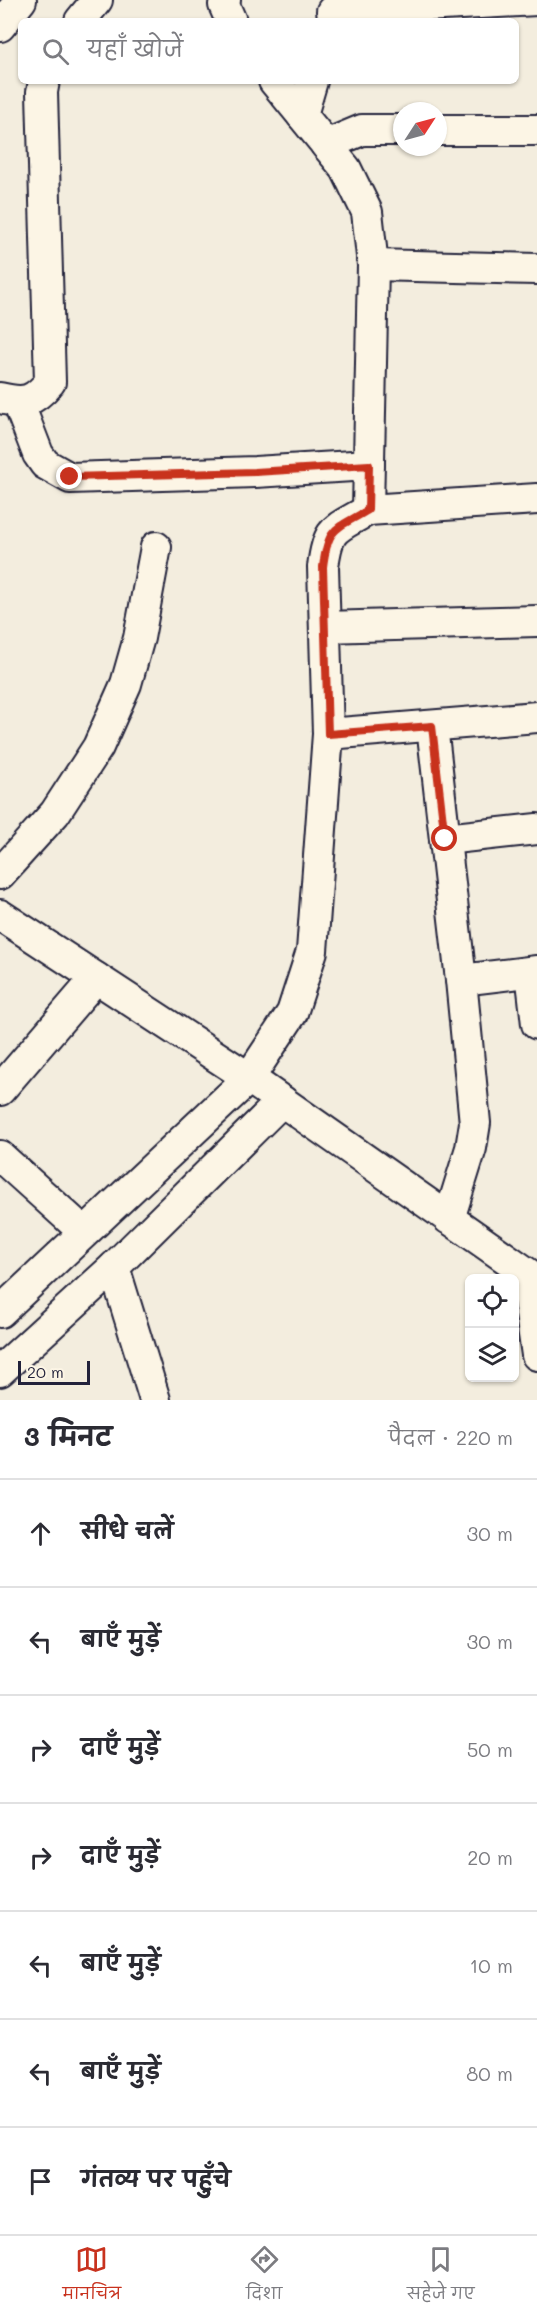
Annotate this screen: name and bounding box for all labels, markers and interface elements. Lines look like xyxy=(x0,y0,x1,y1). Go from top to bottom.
search box xyxy=(18,18,519,84)
text: यहाँ खोजें xyxy=(87,34,183,63)
icon: search xyxy=(39,35,72,68)
north arrow xyxy=(393,102,447,156)
route end xyxy=(56,463,82,489)
route start xyxy=(431,825,457,851)
map controls xyxy=(465,1274,519,1382)
button: locate xyxy=(465,1274,519,1328)
button: layers xyxy=(465,1328,519,1382)
scale bar xyxy=(18,1358,90,1386)
text: 20 m xyxy=(27,1361,64,1382)
text: 3 मिनट xyxy=(24,1419,112,1453)
text: पैदल · 220 m xyxy=(388,1424,513,1450)
text: सीधे चलें xyxy=(81,1516,173,1545)
icon: ahead xyxy=(24,1517,57,1550)
text: 30 m xyxy=(467,1520,513,1546)
text: बाएँ मुड़ें xyxy=(81,1624,161,1653)
icon: left xyxy=(24,1625,57,1658)
text: 30 m xyxy=(467,1628,513,1654)
text: दाएँ मुड़ें xyxy=(81,1732,160,1761)
icon: right xyxy=(24,1733,57,1766)
text: 50 m xyxy=(467,1736,513,1762)
text: दाएँ मुड़ें xyxy=(81,1840,160,1869)
icon: right xyxy=(24,1841,57,1874)
text: 20 m xyxy=(467,1844,513,1870)
text: बाएँ मुड़ें xyxy=(81,1948,161,1977)
icon: left xyxy=(24,1949,57,1982)
text: 10 m xyxy=(469,1952,513,1978)
text: बाएँ मुड़ें xyxy=(81,2056,161,2085)
icon: left xyxy=(24,2057,57,2090)
text: 80 m xyxy=(466,2060,513,2086)
text: गंतव्य पर पहुँचे xyxy=(81,2164,231,2193)
icon: arrive xyxy=(24,2165,57,2198)
tab: मानचित्र xyxy=(62,2243,121,2311)
tab: दिशा xyxy=(246,2243,282,2311)
tab: सहेजे गए xyxy=(407,2243,475,2311)

